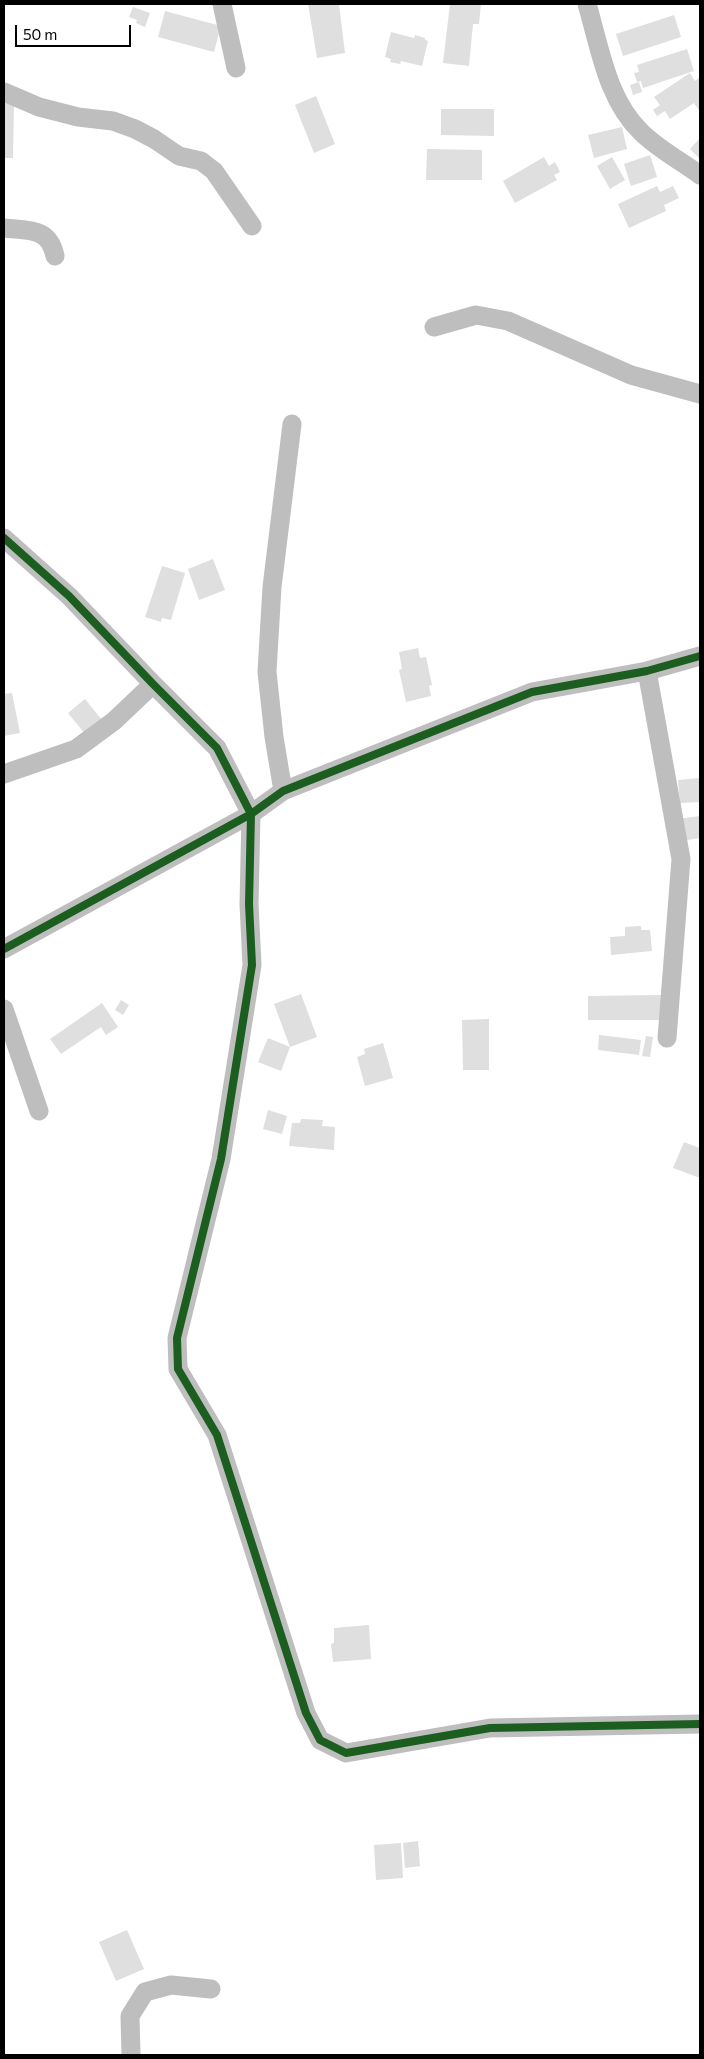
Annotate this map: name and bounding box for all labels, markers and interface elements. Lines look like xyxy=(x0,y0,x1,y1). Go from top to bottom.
scale bar xyxy=(18,15,134,47)
text: 50 m xyxy=(23,25,57,43)

